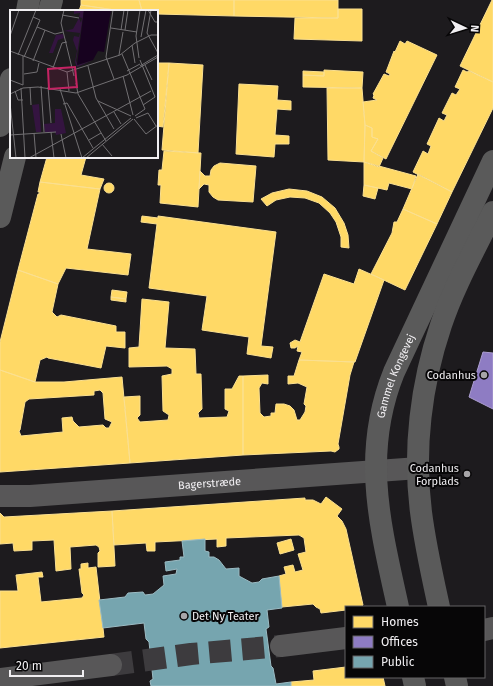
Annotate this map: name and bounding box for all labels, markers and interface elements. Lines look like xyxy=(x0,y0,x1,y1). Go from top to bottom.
north arrow xyxy=(445,8,485,48)
inset map xyxy=(10,10,158,158)
text: N xyxy=(468,25,481,33)
street label: Gammel Kongevej xyxy=(374,332,417,419)
place label: Codanhus xyxy=(427,369,476,382)
marker: Codanhus xyxy=(479,370,489,380)
place label: Codanhus Forplads xyxy=(410,462,459,488)
marker: Codanhus Forplads xyxy=(462,469,472,479)
street label: Bagerstræde xyxy=(178,474,241,492)
legend xyxy=(345,606,485,678)
place label: Det Ny Teater xyxy=(192,610,260,623)
marker: Det Ny Teater xyxy=(179,611,189,621)
text: Homes xyxy=(381,615,419,629)
text: Offices xyxy=(381,635,418,649)
scale bar xyxy=(10,652,83,678)
text: Public xyxy=(381,655,415,669)
text: 20 m xyxy=(16,659,42,673)

